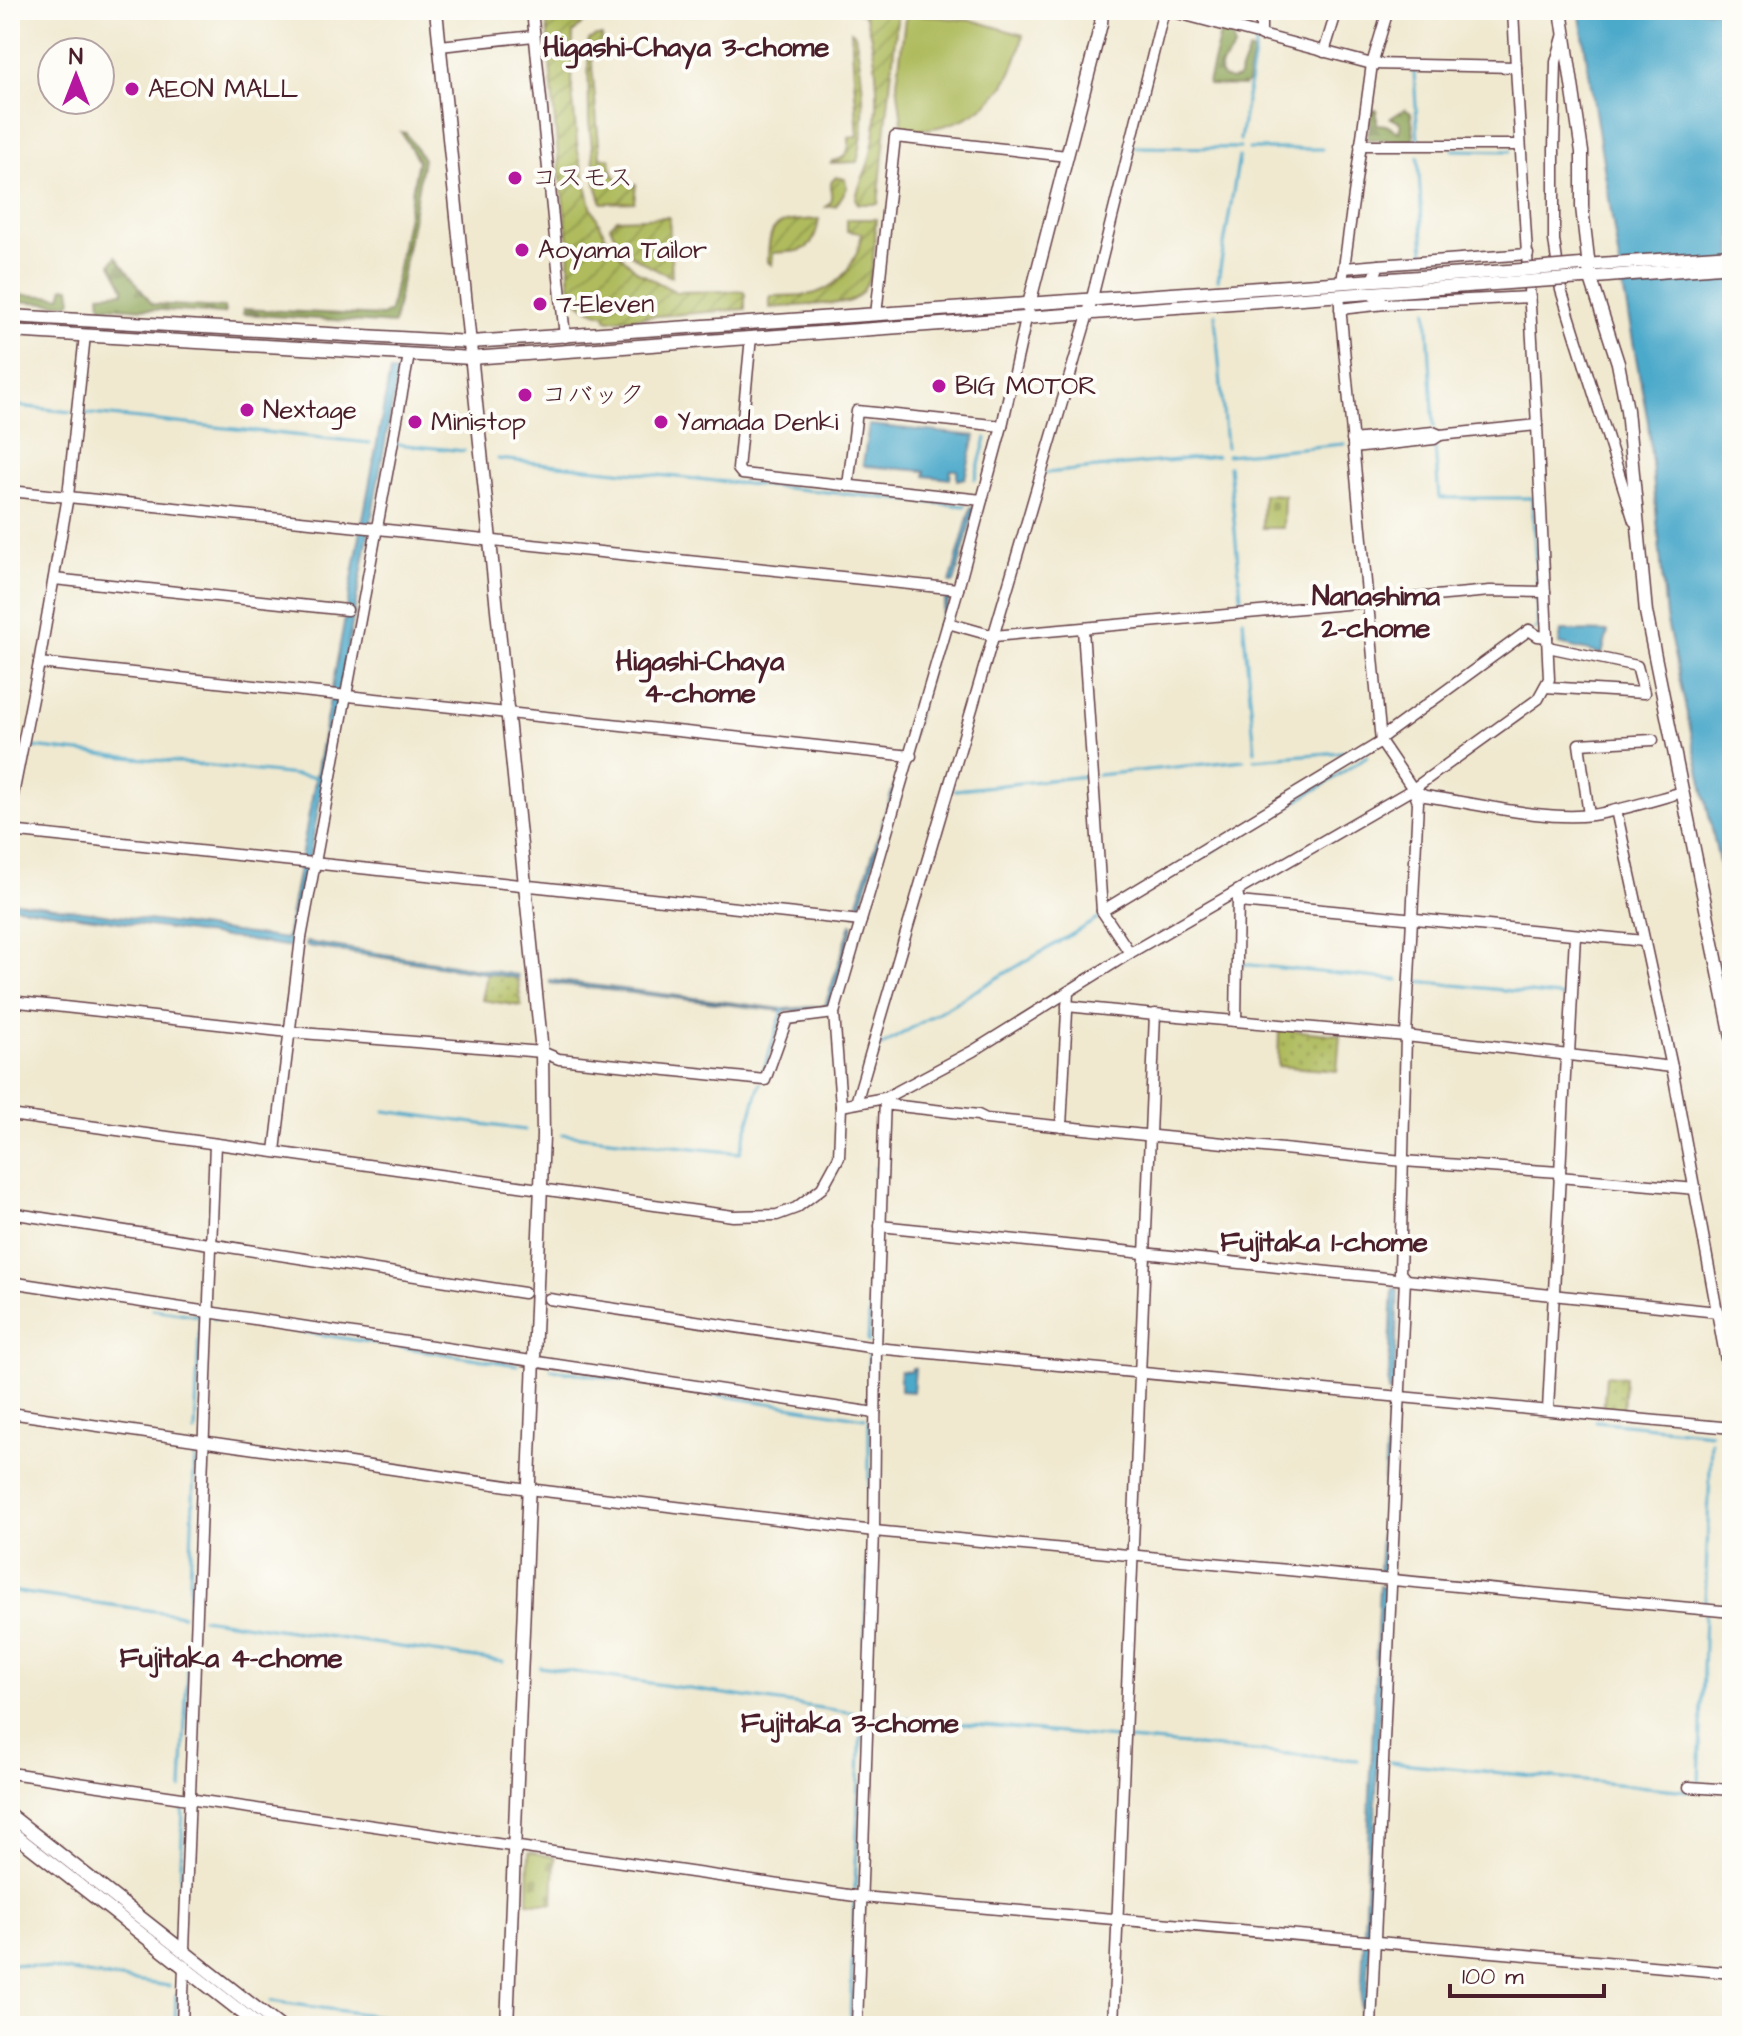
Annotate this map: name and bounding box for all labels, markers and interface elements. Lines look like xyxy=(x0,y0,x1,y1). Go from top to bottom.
district label: Higashi-Chaya 3-chome xyxy=(543,28,829,70)
north arrow xyxy=(36,36,116,116)
text: N xyxy=(69,42,83,73)
place label: AEON MALL xyxy=(148,71,298,107)
marker: AEON MALL xyxy=(123,80,141,98)
place label: コスモス xyxy=(531,160,633,196)
marker: コスモス xyxy=(506,169,524,187)
place label: Aoyama Tailor xyxy=(538,232,707,270)
marker: Aoyama Tailor xyxy=(513,241,531,259)
place label: 7-Eleven xyxy=(556,286,654,322)
marker: 7-Eleven xyxy=(531,295,549,313)
place label: BIG MOTOR xyxy=(955,368,1097,404)
place label: コバック xyxy=(541,377,645,413)
marker: BIG MOTOR xyxy=(930,377,948,395)
marker: コバック xyxy=(516,386,534,404)
place label: Nextage xyxy=(263,392,357,430)
marker: Nextage xyxy=(238,401,256,419)
place label: Ministop xyxy=(431,404,526,440)
place label: Yamada Denki xyxy=(677,404,838,440)
marker: Ministop xyxy=(406,413,424,431)
marker: Yamada Denki xyxy=(652,413,670,431)
district label: Nanashima 2-chome xyxy=(1312,577,1441,648)
district label: Higashi-Chaya 4-chome xyxy=(616,642,785,713)
district label: Fujitaka 1-chome xyxy=(1220,1223,1428,1262)
district label: Fujitaka 4-chome xyxy=(119,1639,343,1678)
district label: Fujitaka 3-chome xyxy=(741,1704,959,1743)
scale bar xyxy=(1450,1948,1604,1998)
text: 100 m xyxy=(1462,1960,1524,1994)

